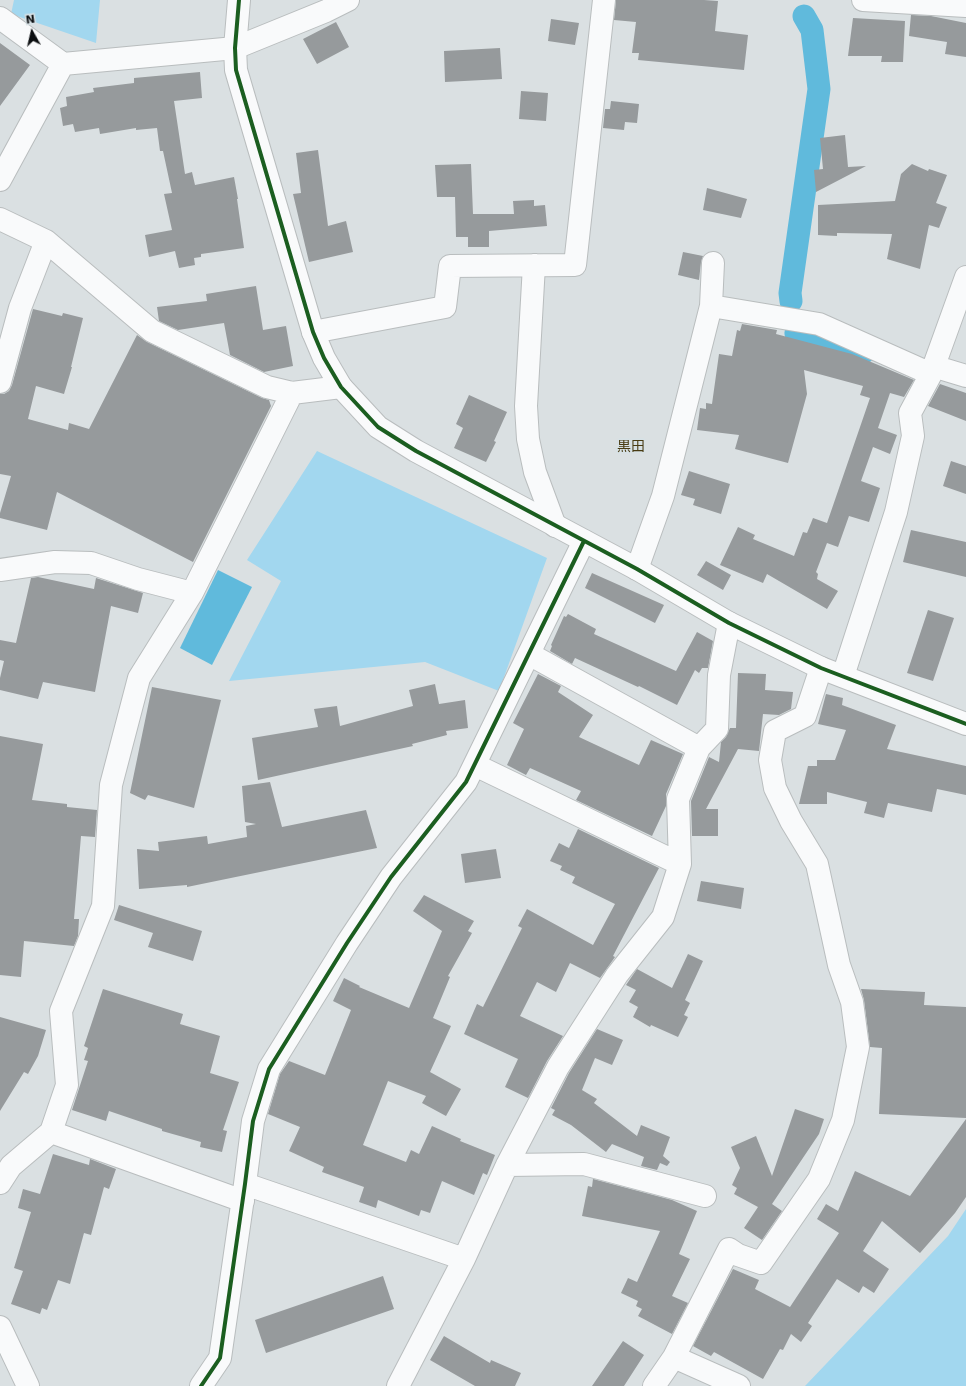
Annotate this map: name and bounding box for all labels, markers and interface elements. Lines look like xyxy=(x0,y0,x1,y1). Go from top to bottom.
north arrow xyxy=(12,12,52,52)
text: N xyxy=(25,13,36,27)
district label: 黒田 xyxy=(617,439,645,455)

